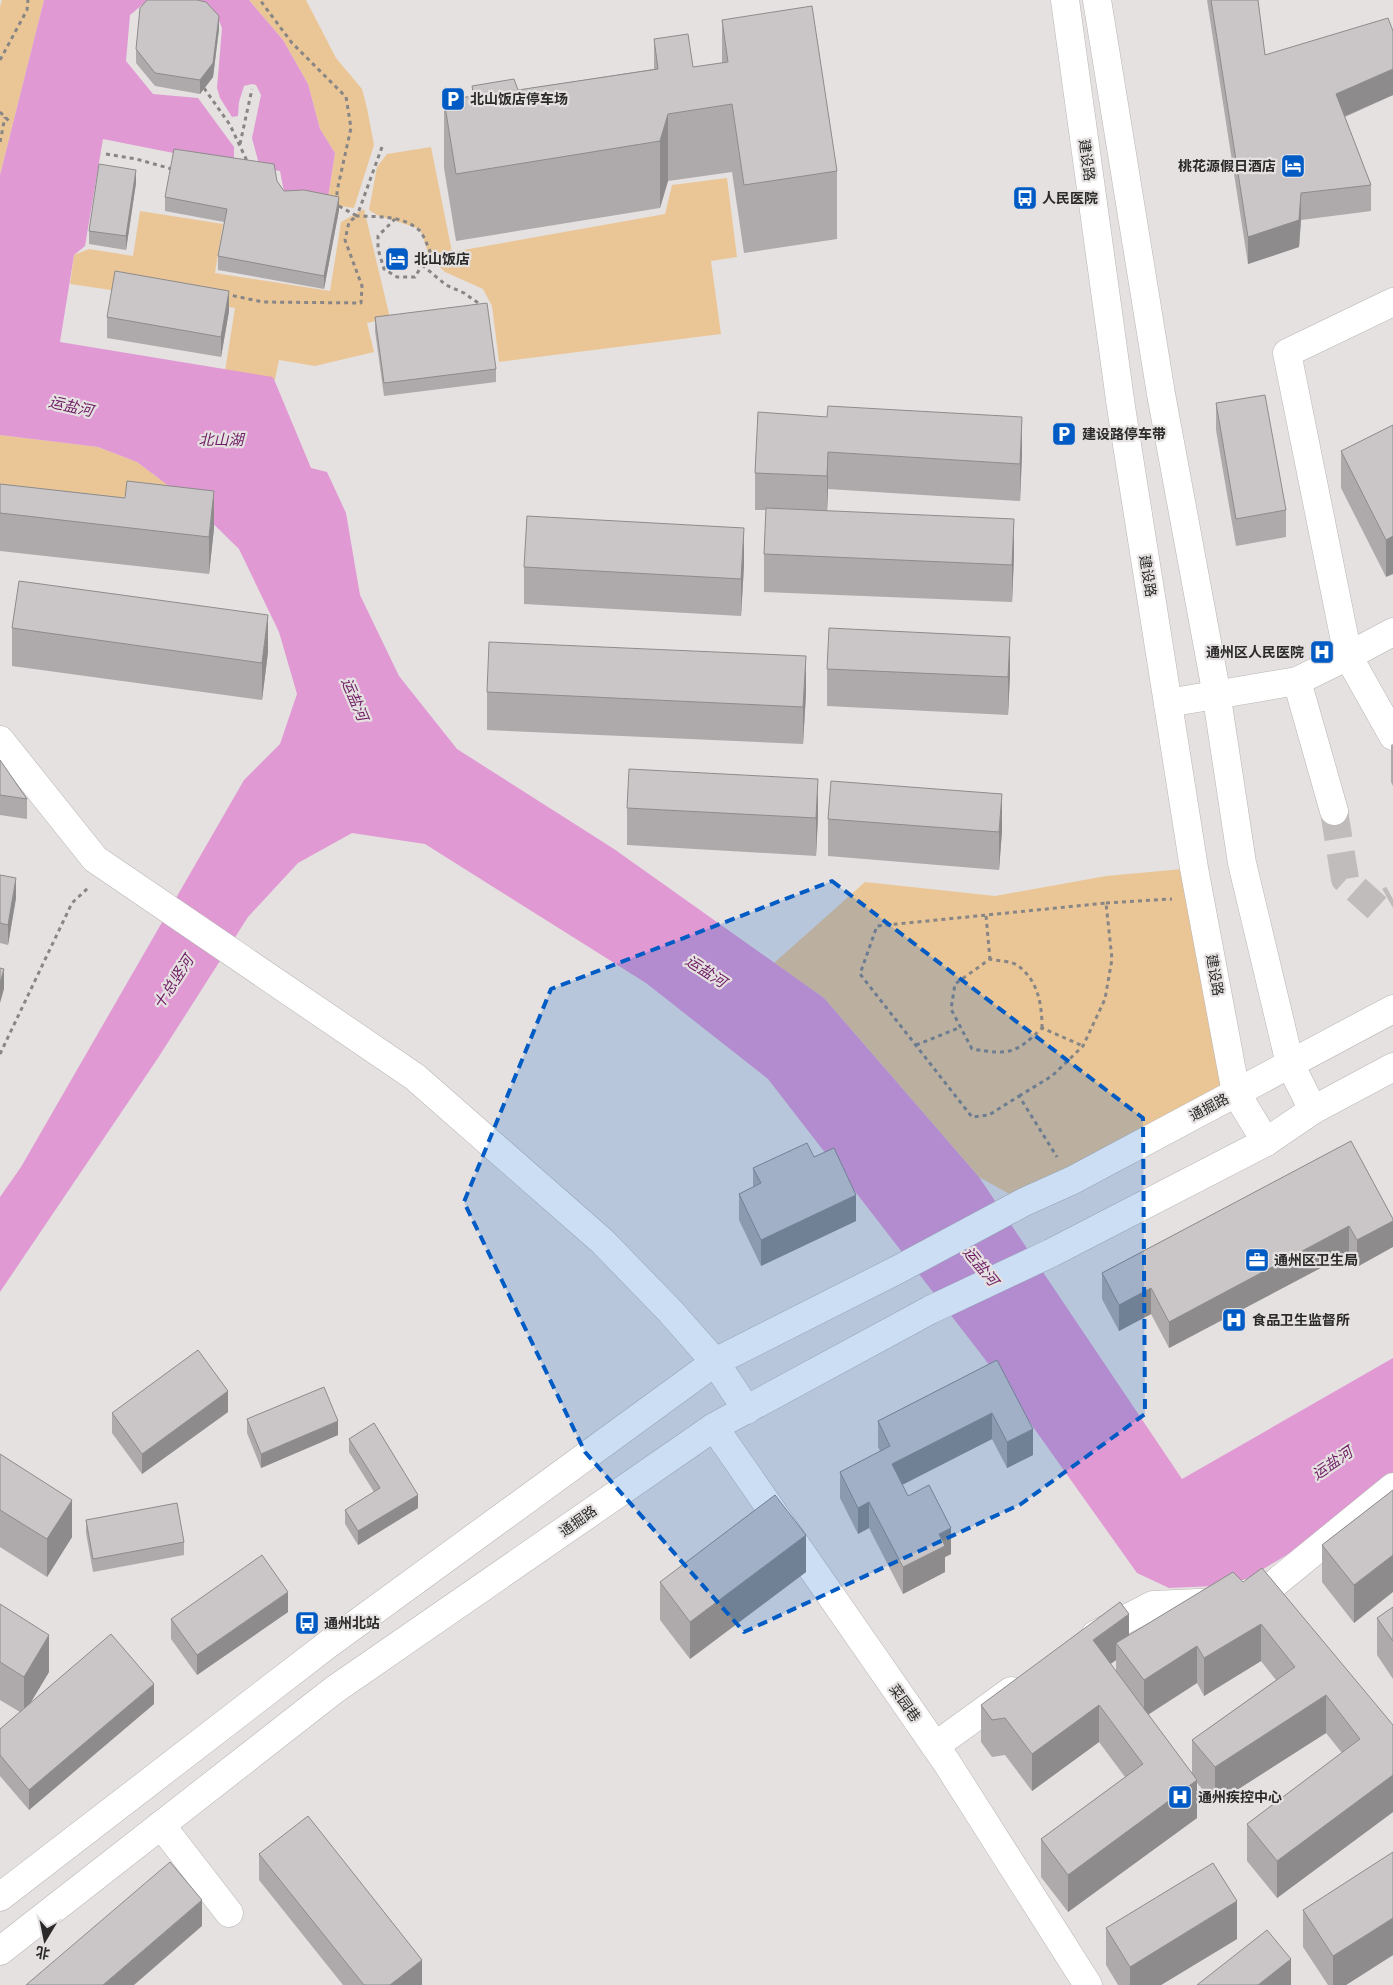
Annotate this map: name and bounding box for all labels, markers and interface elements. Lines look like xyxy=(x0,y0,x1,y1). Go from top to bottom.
parking icon: 北山饭店停车场 xyxy=(440,86,466,112)
place label: 北山饭店停车场 xyxy=(470,90,568,108)
street label: 建设路 xyxy=(1075,138,1099,182)
hotel icon: 桃花源假日酒店 xyxy=(1280,153,1306,179)
place label: 桃花源假日酒店 xyxy=(1178,157,1276,175)
bus stop icon: 人民医院 xyxy=(1012,185,1038,211)
place label: 人民医院 xyxy=(1042,189,1098,207)
hotel icon: 北山饭店 xyxy=(384,246,410,272)
place label: 北山饭店 xyxy=(414,250,470,268)
water label: 运盐河 xyxy=(47,392,98,421)
parking icon: 建设路停车带 xyxy=(1051,421,1077,447)
place label: 建设路停车带 xyxy=(1082,425,1166,443)
water label: 北山湖 xyxy=(198,430,245,449)
street label: 建设路 xyxy=(1136,554,1160,598)
hospital icon: 通州区人民医院 xyxy=(1309,639,1335,665)
place label: 通州区人民医院 xyxy=(1206,643,1304,661)
water label: 运盐河 xyxy=(337,675,374,726)
water label: 十总竖河 xyxy=(149,949,199,1012)
water label: 运盐河 xyxy=(682,951,733,993)
street label: 建设路 xyxy=(1202,953,1228,997)
street label: 通掘路 xyxy=(1186,1089,1232,1125)
water label: 运盐河 xyxy=(959,1243,1004,1292)
office icon: 通州区卫生局 xyxy=(1244,1247,1270,1273)
place label: 通州区卫生局 xyxy=(1274,1251,1358,1269)
hospital icon: 食品卫生监督所 xyxy=(1221,1307,1247,1333)
place label: 食品卫生监督所 xyxy=(1252,1311,1350,1329)
water label: 运盐河 xyxy=(1308,1441,1358,1483)
street label: 通掘路 xyxy=(556,1502,600,1540)
bus stop icon: 通州北站 xyxy=(294,1610,320,1636)
place label: 通州北站 xyxy=(324,1614,380,1632)
street label: 菜园巷 xyxy=(886,1681,924,1725)
hospital icon: 通州疾控中心 xyxy=(1167,1784,1193,1810)
place label: 通州疾控中心 xyxy=(1198,1788,1282,1806)
north arrow xyxy=(20,1915,70,1965)
text: 北 xyxy=(34,1943,51,1963)

